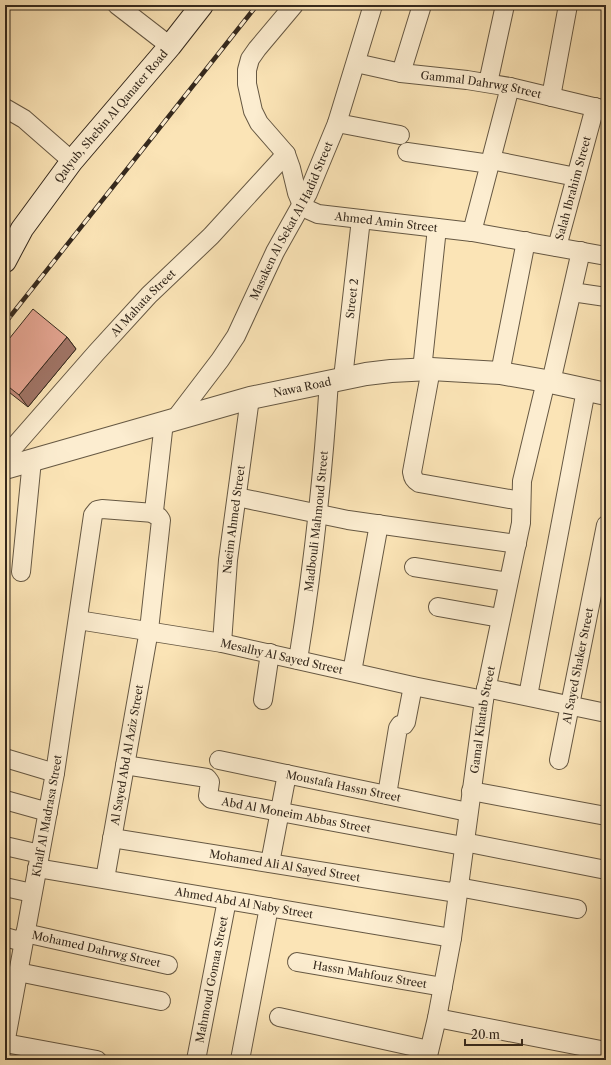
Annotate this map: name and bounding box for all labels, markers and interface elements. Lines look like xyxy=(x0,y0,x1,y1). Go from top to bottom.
street label: Qalyub, Shebin Al Qanater Road xyxy=(51,47,171,186)
street label: Gammal Dahrwg Street xyxy=(420,68,543,101)
street label: Salah Ibrahim Street xyxy=(552,134,594,242)
street label: Masaken Al Sekat Al Hadid Street xyxy=(247,139,336,302)
street label: Ahmed Amin Street xyxy=(333,209,439,235)
street label: Al Mahata Street xyxy=(107,266,179,340)
street label: Street 2 xyxy=(343,278,361,319)
street label: Nawa Road xyxy=(272,374,333,400)
street label: Madbouli Mahmoud Street xyxy=(301,450,331,593)
street label: Naeim Ahmed Street xyxy=(220,464,248,574)
street label: Al Sayed Shaker Street xyxy=(559,606,596,726)
street label: Mesalhy Al Sayed Street xyxy=(219,636,344,677)
street label: Gamal Khatab Street xyxy=(467,665,498,774)
street label: Al Sayed Abd Al Aziz Street xyxy=(107,683,146,827)
street label: Khalf Al Madrasa Street xyxy=(29,754,65,878)
street label: Moustafa Hassn Street xyxy=(285,767,402,805)
street label: Abd Al Moneim Abbas Street xyxy=(219,794,372,836)
street label: Mohamed Ali Al Sayed Street xyxy=(208,847,361,884)
street label: Ahmed Abd Al Naby Street xyxy=(173,884,314,921)
street label: Mahmoud Gomaa Street xyxy=(192,915,231,1044)
street label: Mohamed Dahrwg Street xyxy=(31,928,162,970)
street label: Hassn Mahfouz Street xyxy=(312,958,428,991)
scale bar xyxy=(465,1021,522,1047)
text: 20 m xyxy=(471,1027,500,1042)

